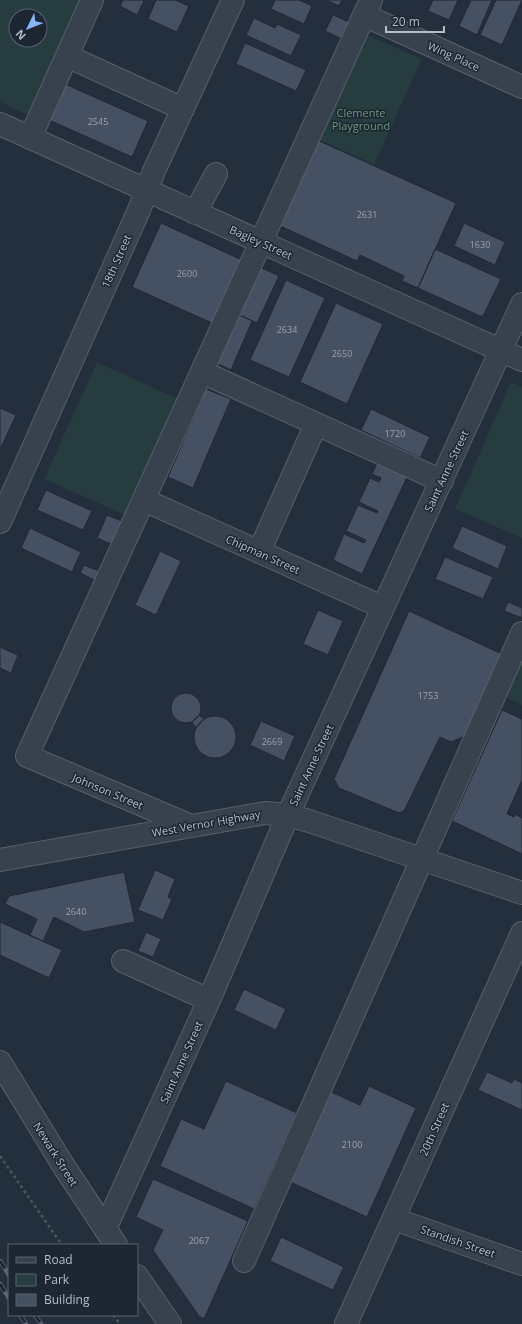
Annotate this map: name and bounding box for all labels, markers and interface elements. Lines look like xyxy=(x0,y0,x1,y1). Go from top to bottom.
north arrow xyxy=(8,8,48,48)
scale bar xyxy=(386,8,444,34)
text: 20 m xyxy=(392,13,420,30)
text: N xyxy=(12,27,29,44)
street label: Wing Place xyxy=(426,38,482,74)
park label: Clemente Playground xyxy=(332,105,390,133)
house number: 2545 xyxy=(88,115,108,128)
house number: 2631 xyxy=(357,208,377,221)
street label: Bagley Street xyxy=(227,221,295,263)
street label: 18th Street xyxy=(98,232,134,290)
house number: 1630 xyxy=(470,238,490,251)
house number: 2600 xyxy=(177,267,197,280)
house number: 2634 xyxy=(277,323,297,336)
house number: 2650 xyxy=(332,347,352,360)
house number: 1720 xyxy=(385,427,405,440)
street label: Saint Anne Street xyxy=(420,428,472,514)
street label: Chipman Street xyxy=(223,531,303,577)
house number: 1753 xyxy=(418,689,438,702)
street label: Saint Anne Street xyxy=(285,722,337,808)
house number: 2669 xyxy=(262,735,282,748)
street label: Johnson Street xyxy=(70,769,146,813)
street label: West Vernor Highway xyxy=(151,806,262,840)
house number: 2640 xyxy=(66,905,86,918)
street label: Saint Anne Street xyxy=(156,1018,206,1106)
street label: 20th Street xyxy=(416,1100,452,1158)
street label: Newark Street xyxy=(30,1119,82,1189)
house number: 2100 xyxy=(342,1138,362,1151)
street label: Standish Street xyxy=(419,1221,497,1261)
house number: 2067 xyxy=(189,1234,209,1247)
legend xyxy=(8,1244,138,1316)
text: Road xyxy=(44,1251,73,1268)
text: Park xyxy=(44,1271,70,1288)
text: Building xyxy=(44,1291,90,1308)

